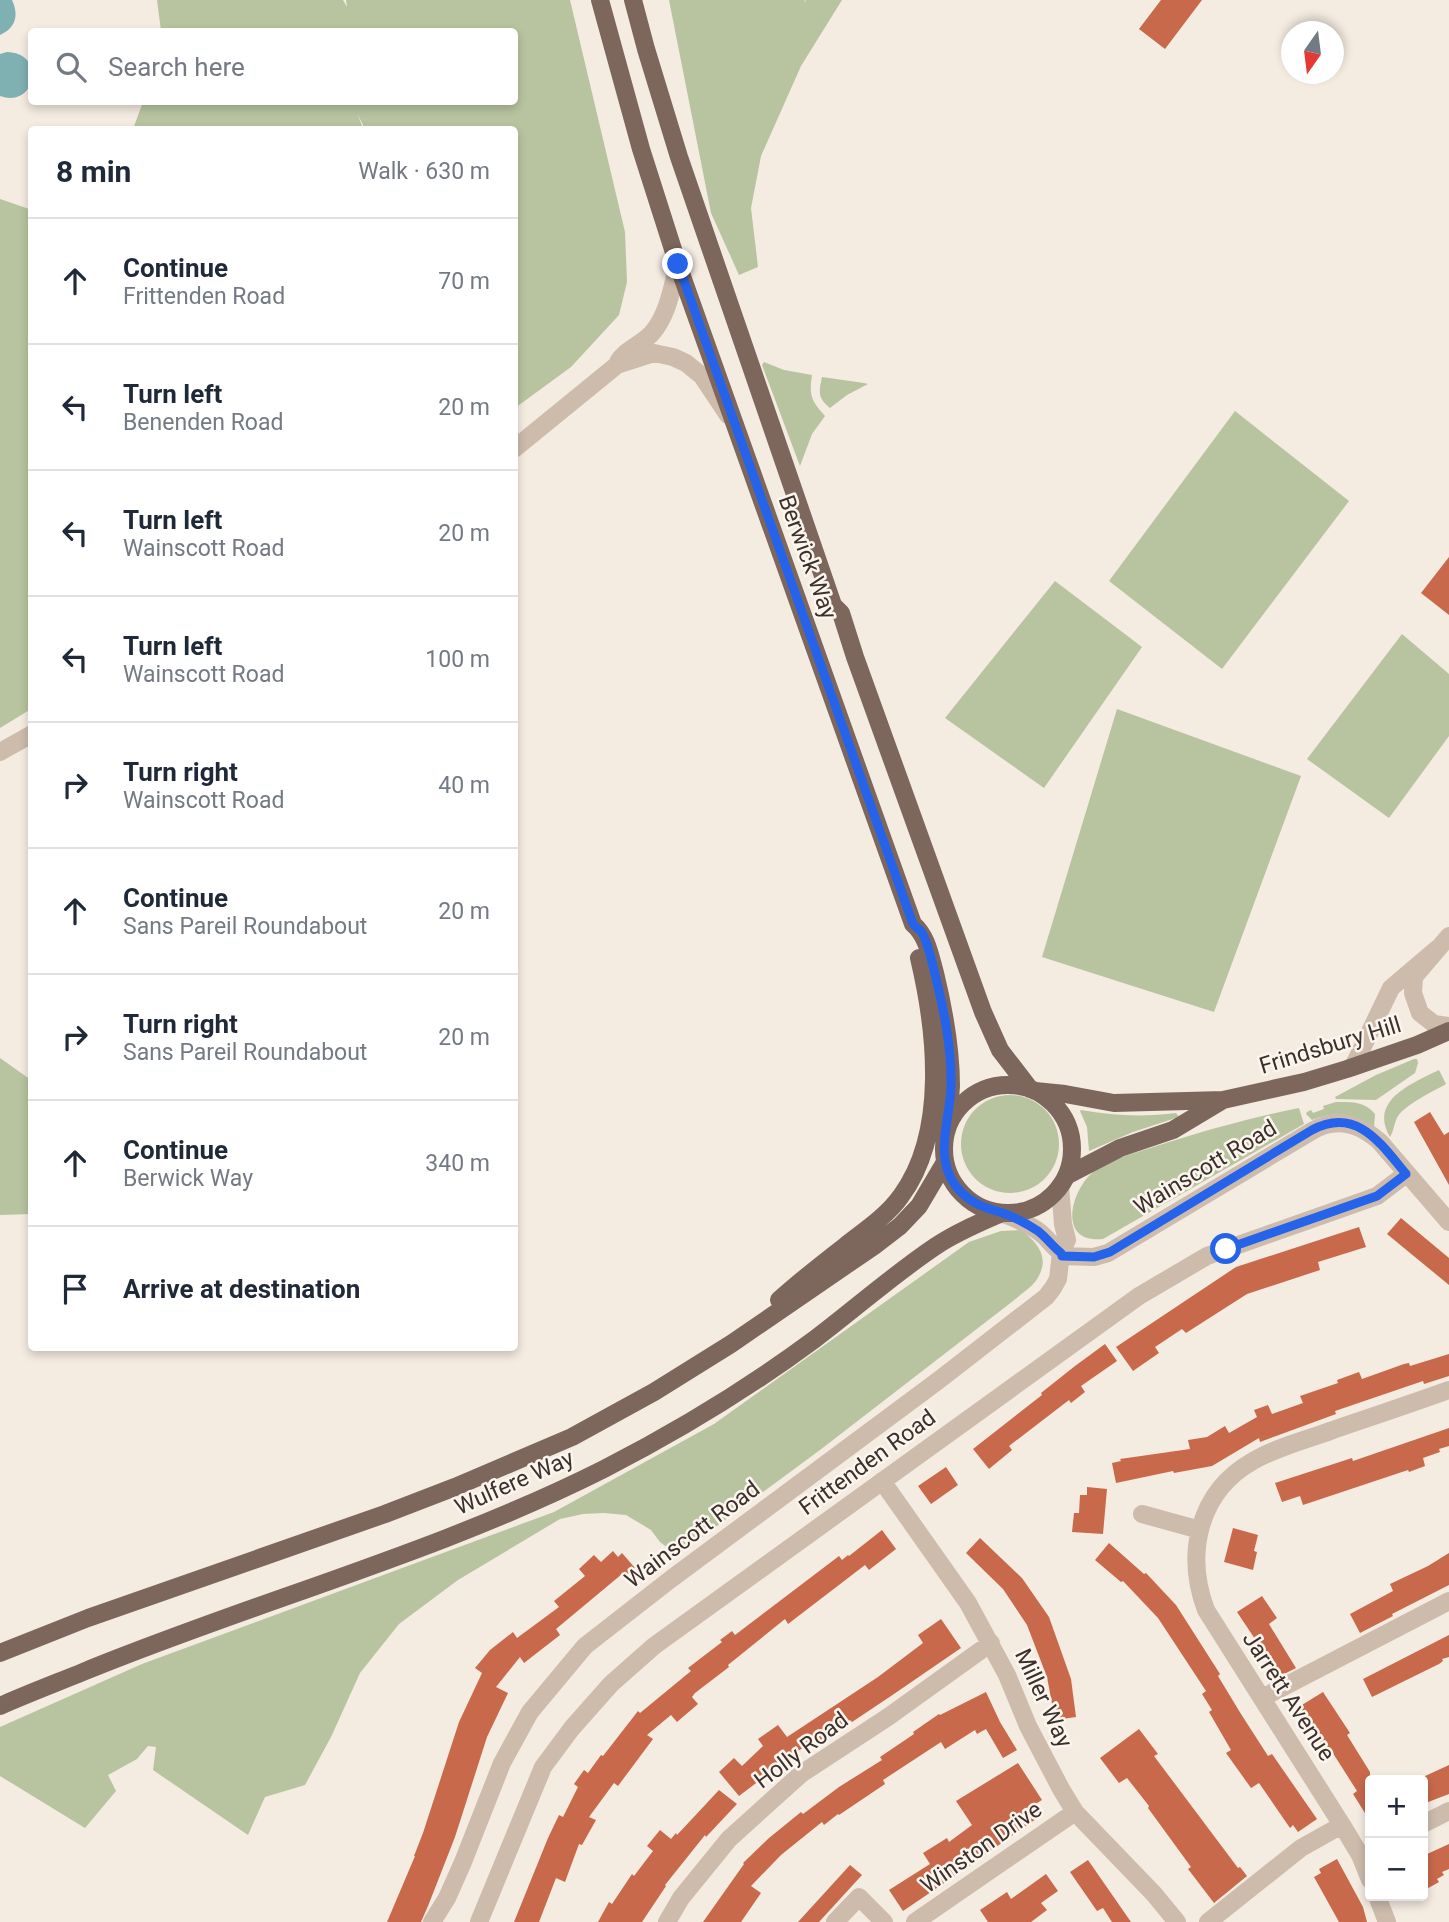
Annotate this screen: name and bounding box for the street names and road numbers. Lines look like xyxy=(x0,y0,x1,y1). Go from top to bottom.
street label: Berwick Way xyxy=(773,491,842,623)
street label: Frindsbury Hill xyxy=(1256,1011,1404,1080)
street label: Wainscott Road xyxy=(1129,1114,1281,1221)
street label: Frittenden Road xyxy=(794,1404,941,1521)
street label: Wulfere Way xyxy=(451,1444,578,1521)
street label: Wainscott Road xyxy=(620,1475,765,1594)
street label: Jarrett Avenue xyxy=(1237,1627,1340,1766)
street label: Miller Way xyxy=(1009,1645,1078,1752)
street label: Holly Road xyxy=(749,1706,853,1794)
street label: Winston Drive xyxy=(916,1796,1047,1899)

